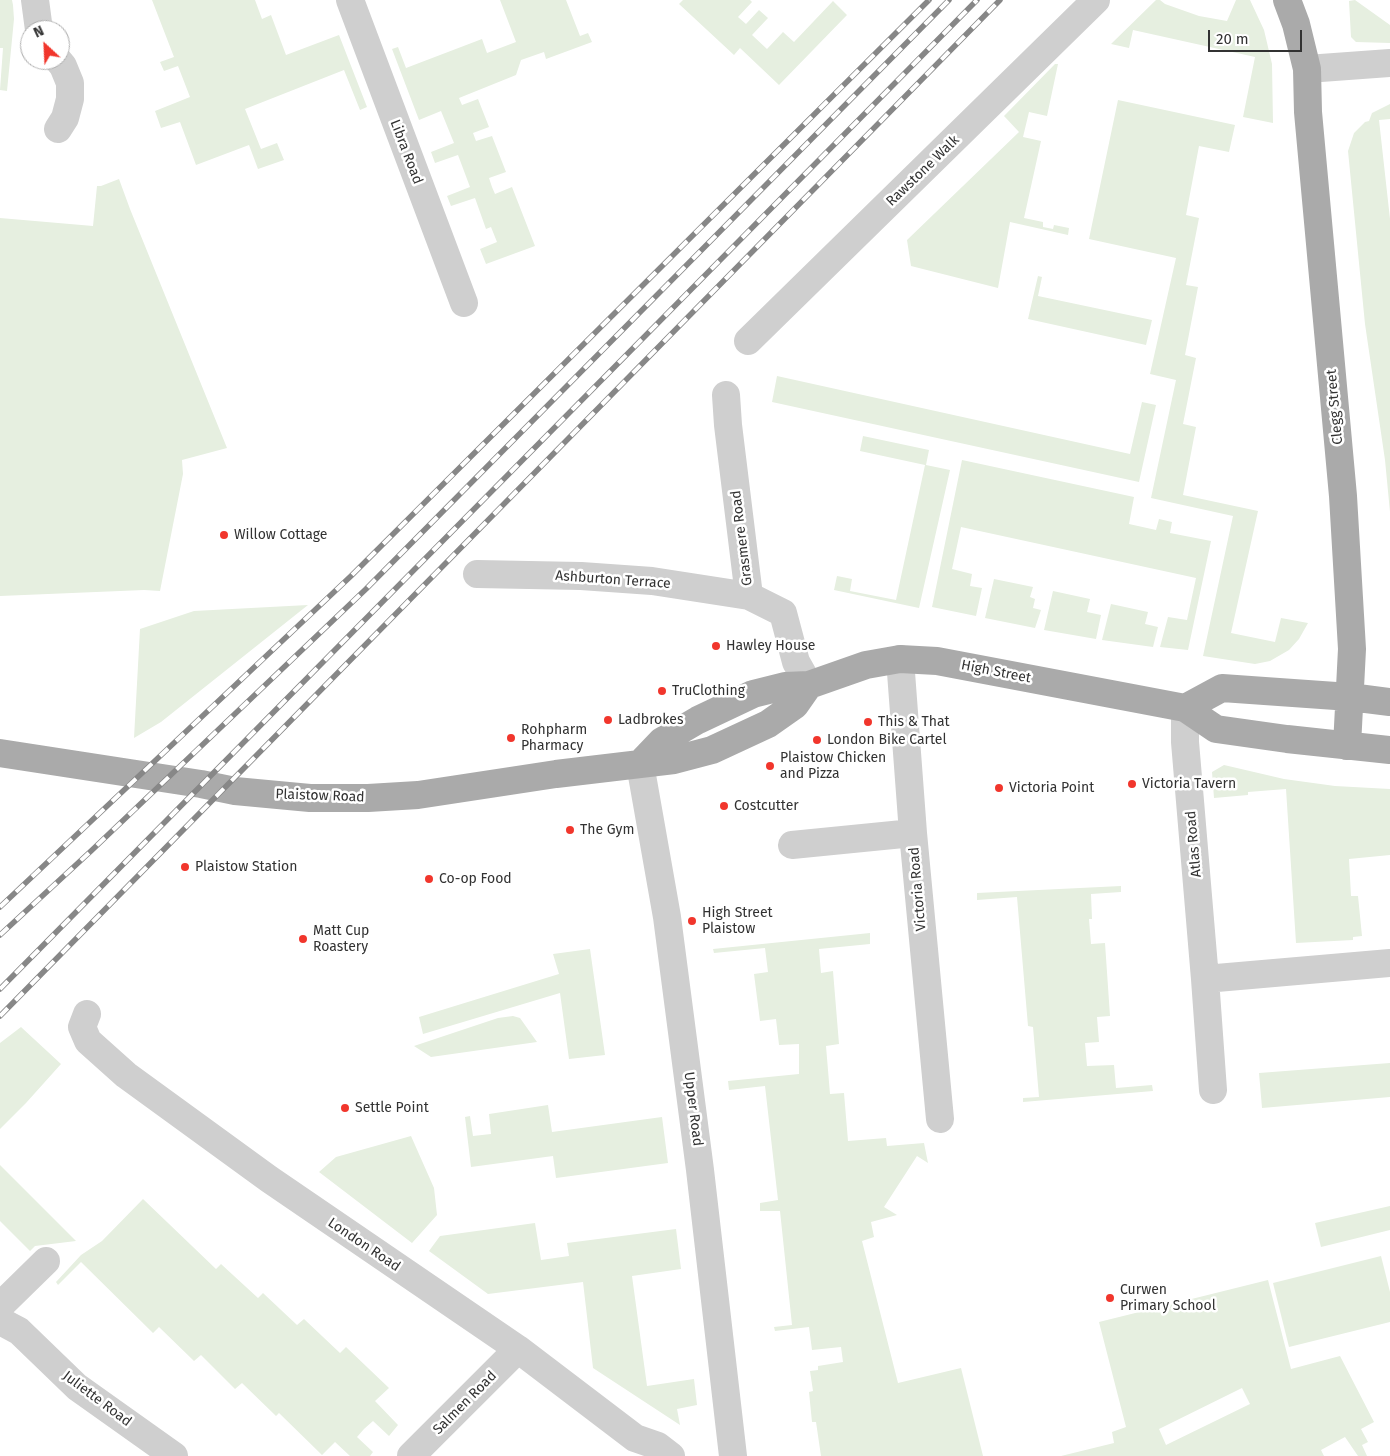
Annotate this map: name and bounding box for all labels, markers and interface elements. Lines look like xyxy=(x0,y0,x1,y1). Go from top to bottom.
north arrow xyxy=(20,20,70,70)
scale bar xyxy=(1210,20,1304,52)
text: N xyxy=(31,22,47,42)
text: 20 m xyxy=(1216,30,1249,48)
street label: Libra Road xyxy=(386,117,426,187)
street label: Rawstone Walk xyxy=(883,132,963,210)
street label: Clegg Street xyxy=(1323,369,1347,445)
street label: Grasmere Road xyxy=(728,489,756,587)
place label: Willow Cottage xyxy=(234,527,327,543)
marker: Willow Cottage xyxy=(218,529,230,541)
street label: Ashburton Terrace xyxy=(555,568,671,592)
place label: Hawley House xyxy=(726,638,815,654)
marker: Hawley House xyxy=(710,640,722,652)
street label: High Street xyxy=(960,657,1032,687)
place label: TruClothing xyxy=(672,683,745,699)
marker: TruClothing xyxy=(656,685,668,697)
place label: Ladbrokes xyxy=(618,712,684,728)
marker: Ladbrokes xyxy=(602,714,614,726)
place label: This & That xyxy=(878,714,950,730)
marker: This & That xyxy=(862,716,874,728)
place label: Rohpharm Pharmacy xyxy=(521,722,587,754)
marker: Rohpharm Pharmacy xyxy=(505,732,517,744)
place label: London Bike Cartel xyxy=(827,732,947,748)
marker: London Bike Cartel xyxy=(811,734,823,746)
place label: Plaistow Chicken and Pizza xyxy=(780,750,886,782)
marker: Plaistow Chicken and Pizza xyxy=(764,760,776,772)
place label: Victoria Tavern xyxy=(1142,776,1236,792)
marker: Victoria Tavern xyxy=(1126,778,1138,790)
place label: Victoria Point xyxy=(1009,780,1094,796)
marker: Victoria Point xyxy=(993,782,1005,794)
street label: Plaistow Road xyxy=(275,786,365,806)
place label: Costcutter xyxy=(734,798,799,814)
marker: Costcutter xyxy=(718,800,730,812)
street label: Atlas Road xyxy=(1183,810,1205,878)
place label: The Gym xyxy=(580,822,635,838)
marker: The Gym xyxy=(564,824,576,836)
street label: Victoria Road xyxy=(906,846,930,932)
place label: Plaistow Station xyxy=(195,859,297,875)
marker: Plaistow Station xyxy=(179,861,191,873)
place label: Co-op Food xyxy=(439,871,512,887)
marker: Co-op Food xyxy=(423,873,435,885)
place label: High Street Plaistow xyxy=(702,905,773,938)
marker: High Street Plaistow xyxy=(686,915,698,927)
place label: Matt Cup Roastery xyxy=(313,923,369,956)
marker: Matt Cup Roastery xyxy=(297,933,309,945)
street label: Upper Road xyxy=(680,1071,706,1147)
place label: Settle Point xyxy=(355,1100,429,1116)
marker: Settle Point xyxy=(339,1102,351,1114)
street label: London Road xyxy=(325,1215,403,1275)
place label: Curwen Primary School xyxy=(1120,1282,1216,1314)
marker: Curwen Primary School xyxy=(1104,1292,1116,1304)
street label: Juliette Road xyxy=(59,1368,135,1430)
street label: Salmen Road xyxy=(430,1368,500,1438)

